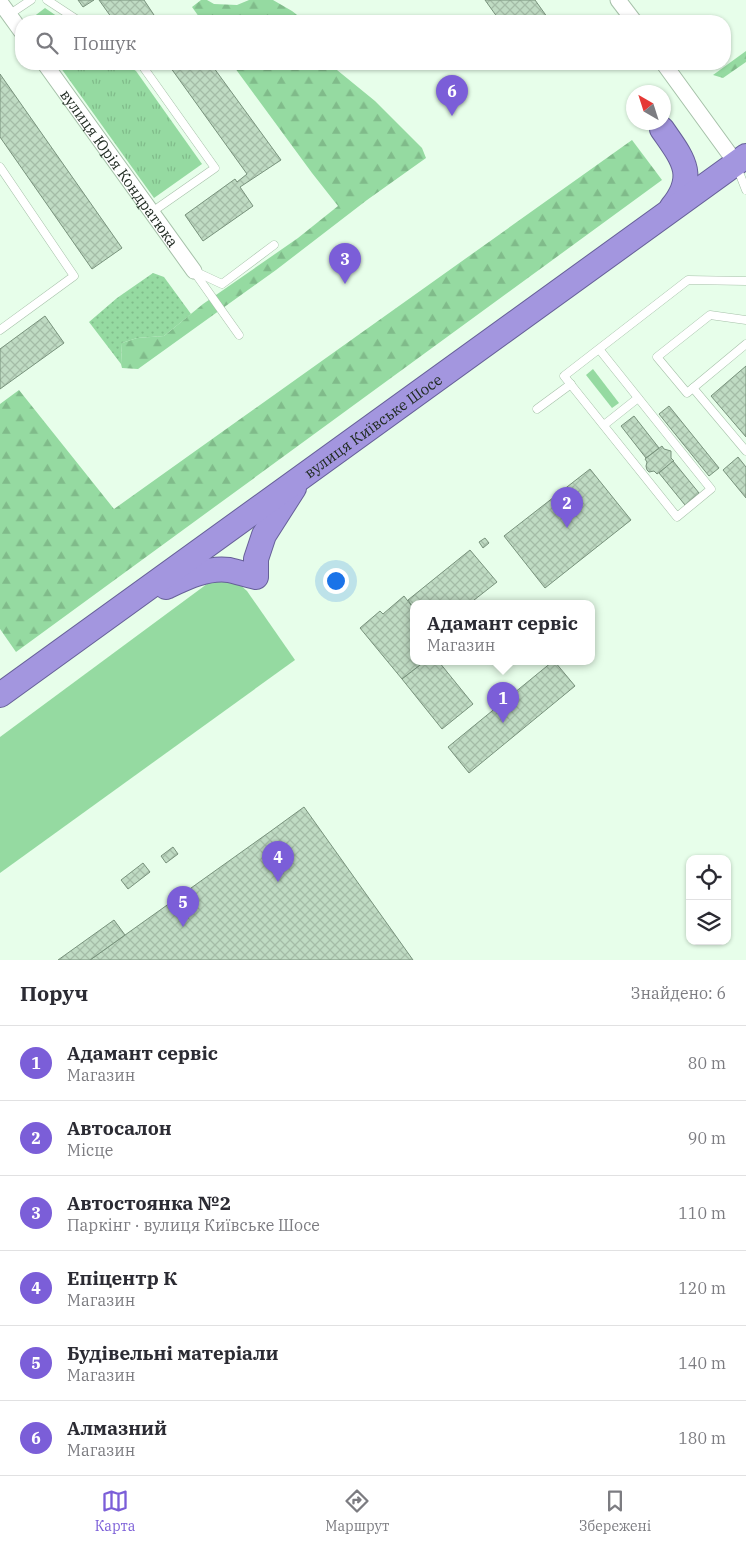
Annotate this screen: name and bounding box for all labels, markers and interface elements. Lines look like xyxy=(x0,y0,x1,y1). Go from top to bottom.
search box xyxy=(15,15,731,70)
icon: search xyxy=(33,29,61,57)
text: Пошук xyxy=(73,31,136,55)
pin: 6 xyxy=(436,75,468,116)
street label: вулиця Юрія Кондратюка xyxy=(57,85,183,250)
north arrow xyxy=(626,85,671,130)
pin: 3 xyxy=(329,243,361,284)
street label: вулиця Київське Шосе xyxy=(300,369,446,482)
pin: 2 xyxy=(551,487,583,528)
your location xyxy=(323,568,349,594)
popup xyxy=(410,600,595,665)
text: Адамант сервіс xyxy=(427,611,578,635)
text: Магазин xyxy=(427,635,495,655)
pin: 1 xyxy=(487,682,519,723)
pin: 4 xyxy=(262,841,294,882)
map controls xyxy=(686,855,731,945)
button: locate xyxy=(686,855,731,900)
pin: 5 xyxy=(167,886,199,927)
button: layers xyxy=(686,900,731,945)
text: Поруч xyxy=(20,979,88,1007)
text: Знайдено: 6 xyxy=(631,983,726,1003)
text: Адамант сервіс xyxy=(67,1041,218,1065)
text: 1 xyxy=(31,1053,41,1073)
text: 80 m xyxy=(688,1053,726,1073)
text: Магазин xyxy=(67,1065,135,1085)
text: Автосалон xyxy=(67,1116,172,1140)
text: 2 xyxy=(31,1128,41,1148)
text: 90 m xyxy=(688,1128,726,1148)
text: Місце xyxy=(67,1140,113,1160)
text: Автостоянка №2 xyxy=(67,1191,231,1215)
text: 3 xyxy=(31,1203,41,1223)
text: 110 m xyxy=(678,1203,726,1223)
text: Паркінг · вулиця Київське Шосе xyxy=(67,1215,320,1235)
text: Епіцентр К xyxy=(67,1266,177,1290)
text: 4 xyxy=(31,1278,41,1298)
text: 120 m xyxy=(678,1278,726,1298)
text: Магазин xyxy=(67,1290,135,1310)
text: Будівельні матеріали xyxy=(67,1341,279,1365)
text: 5 xyxy=(31,1353,41,1373)
text: 140 m xyxy=(678,1353,726,1373)
text: Магазин xyxy=(67,1365,135,1385)
text: Алмазний xyxy=(67,1416,167,1440)
text: 6 xyxy=(31,1428,41,1448)
text: 180 m xyxy=(678,1428,726,1448)
text: Магазин xyxy=(67,1440,135,1460)
tab: Карта xyxy=(95,1487,136,1535)
tab: Маршрут xyxy=(325,1487,389,1535)
tab: Збережені xyxy=(579,1487,651,1535)

